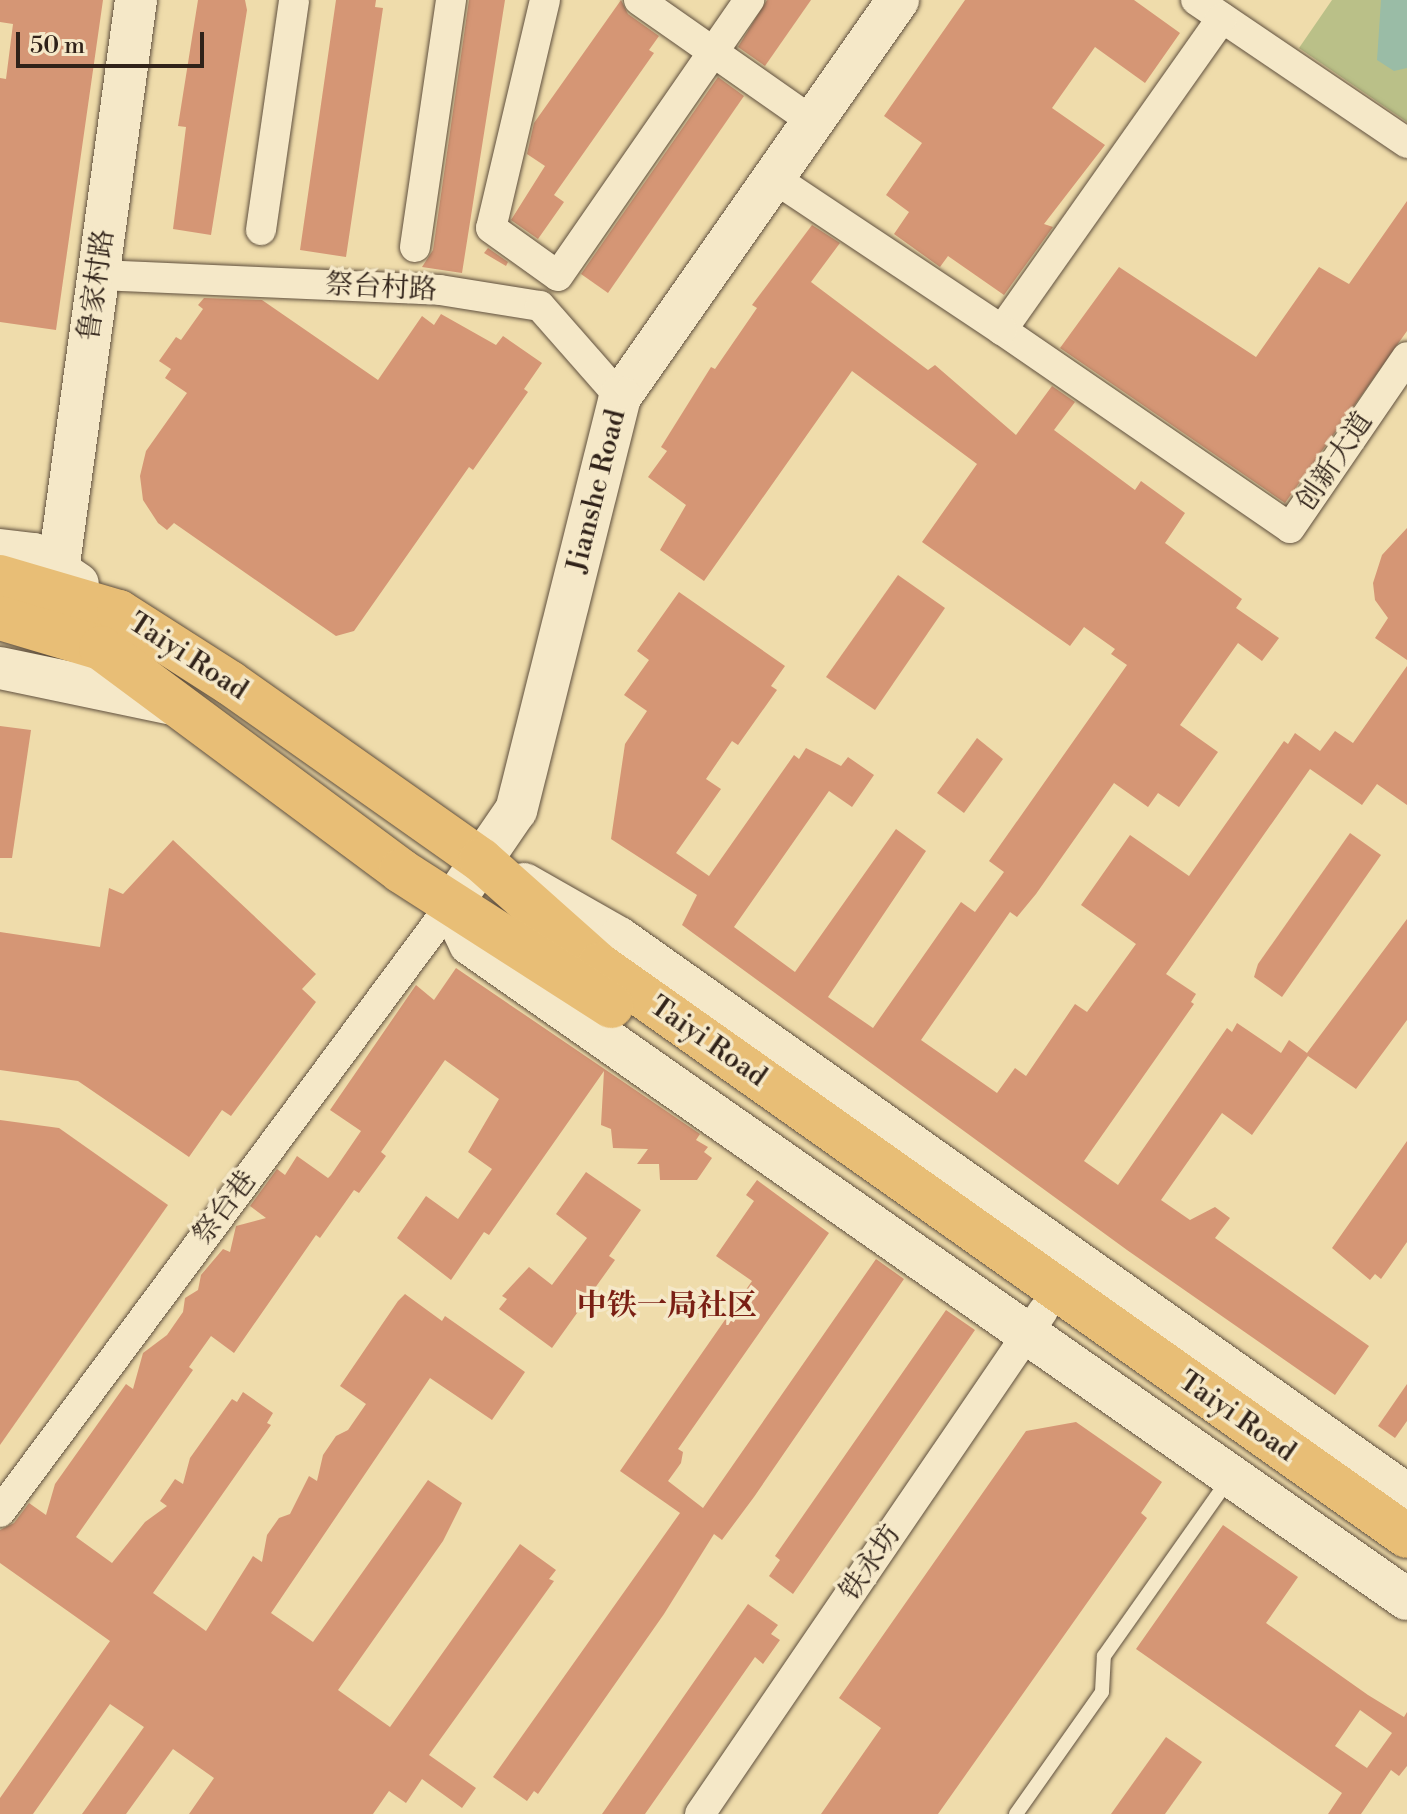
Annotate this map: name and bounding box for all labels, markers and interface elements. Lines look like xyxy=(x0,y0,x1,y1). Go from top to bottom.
scale bar xyxy=(20,16,208,66)
text: 50 m xyxy=(30,31,85,61)
street label: 鲁家村路 xyxy=(73,227,121,343)
street label: 祭台村路 xyxy=(324,268,438,308)
street label: Jianshe Road xyxy=(561,406,633,576)
street label: 创新大道 xyxy=(1290,406,1380,518)
street label: Taiyi Road xyxy=(122,606,254,708)
street label: Taiyi Road xyxy=(643,990,773,1094)
street label: 祭台巷 xyxy=(186,1164,264,1252)
district label: 中铁一局社区 xyxy=(577,1288,757,1324)
street label: Taiyi Road xyxy=(1172,1365,1302,1469)
street label: 铁永坊 xyxy=(834,1519,908,1607)

